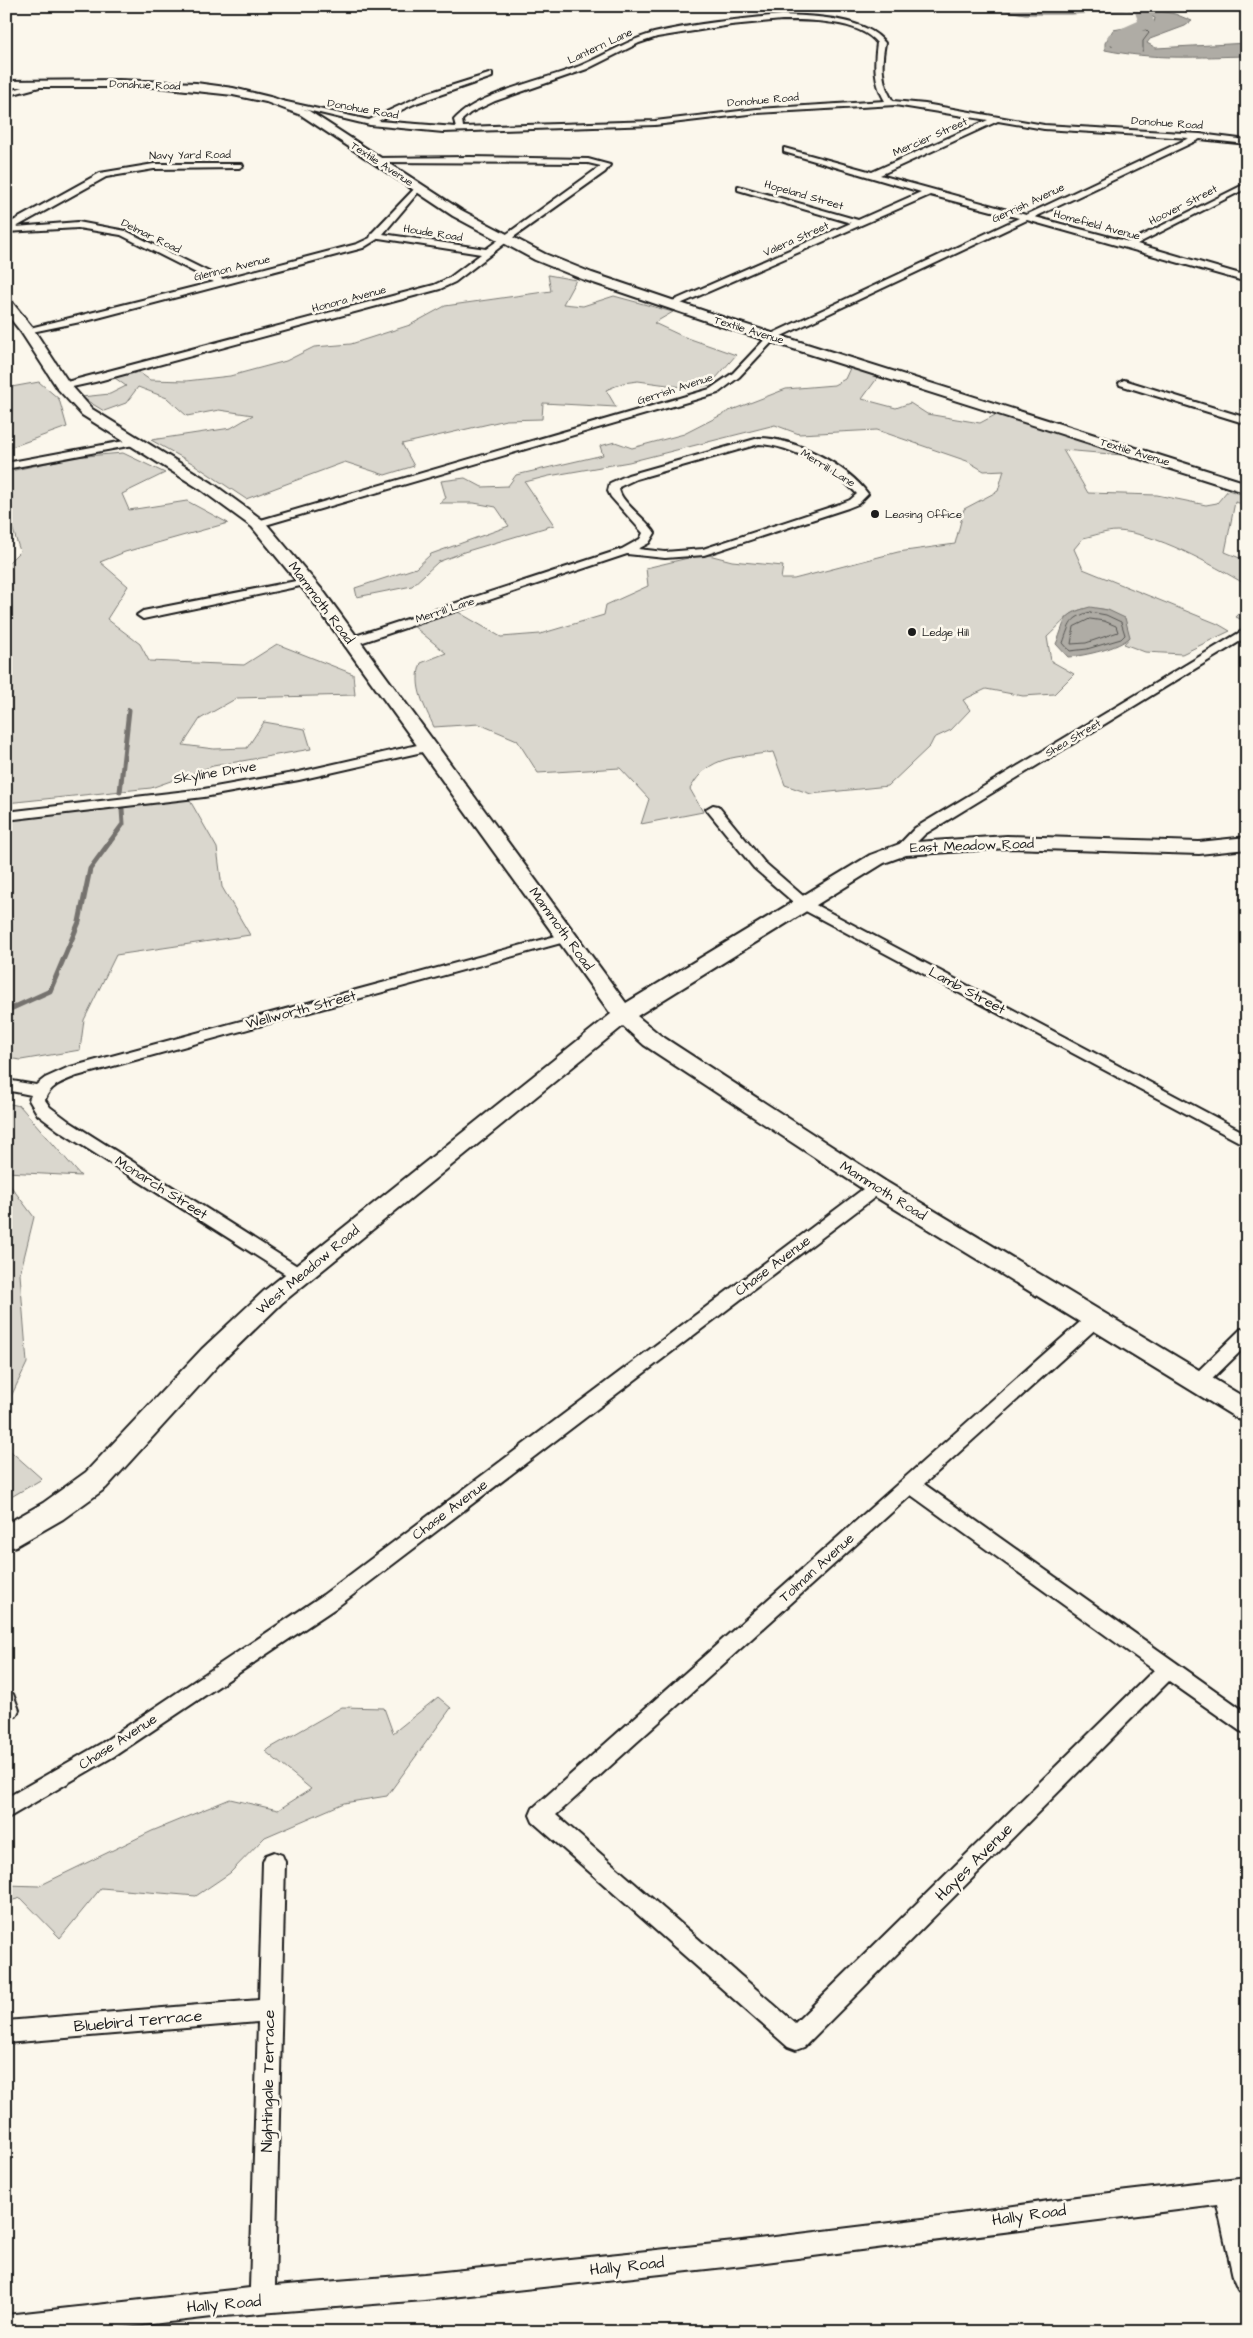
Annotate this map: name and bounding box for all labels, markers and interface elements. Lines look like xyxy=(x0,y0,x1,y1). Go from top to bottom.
street label: Lantern Lane xyxy=(565,24,635,68)
street label: Donahue Road xyxy=(109,76,181,94)
street label: Donohue Road xyxy=(727,89,800,111)
street label: Donohue Road xyxy=(326,95,400,123)
street label: Donohue Road xyxy=(1131,113,1204,133)
street label: Mercier Street xyxy=(890,114,970,160)
street label: Textile Avenue xyxy=(348,138,416,190)
street label: Navy Yard Road xyxy=(149,147,231,164)
street label: Hopeland Street xyxy=(763,177,846,214)
street label: Gerrish Avenue xyxy=(989,180,1067,226)
street label: Hoover Street xyxy=(1146,181,1220,229)
street label: Homefield Avenue xyxy=(1052,206,1142,244)
street label: Delmar Road xyxy=(119,215,184,257)
street label: Valera Street xyxy=(761,218,832,260)
street label: Houde Road xyxy=(402,221,464,245)
street label: Glennon Avenue xyxy=(192,251,272,285)
street label: Honora Avenue xyxy=(310,282,388,316)
street label: Textile Avenue xyxy=(712,312,786,348)
street label: Gerrish Avenue xyxy=(635,370,715,408)
street label: Textile Avenue xyxy=(1098,434,1172,470)
street label: Merrill Lane xyxy=(798,445,858,491)
place label: Leasing Office xyxy=(885,507,962,523)
marker: Leasing Office xyxy=(869,508,881,520)
street label: Mammoth Road xyxy=(283,558,359,648)
street label: Merrill Lane xyxy=(413,593,477,627)
place label: Ledge Hill xyxy=(922,625,969,641)
marker: Ledge Hill xyxy=(906,626,918,638)
street label: Shea Street xyxy=(1042,715,1104,760)
street label: Skyline Drive xyxy=(172,757,258,789)
street label: East Meadow Road xyxy=(910,834,1034,858)
street label: Mammoth Road xyxy=(524,883,598,975)
street label: Lamb Street xyxy=(925,962,1009,1020)
street label: Wellworth Street xyxy=(244,986,359,1034)
street label: Monarch Street xyxy=(111,1151,211,1225)
street label: Mammoth Road xyxy=(836,1156,930,1226)
street label: West Meadow Road xyxy=(252,1221,364,1319)
street label: Chase Avenue xyxy=(731,1231,815,1301)
street label: Chase Avenue xyxy=(408,1475,492,1545)
street label: Tolman Avenue xyxy=(775,1529,859,1607)
street label: Chase Avenue xyxy=(75,1709,161,1775)
street label: Hayes Avenue xyxy=(930,1818,1019,1906)
street label: Bluebird Terrace xyxy=(73,2004,203,2038)
street label: Nightingale Terrace xyxy=(256,2009,281,2153)
street label: Hally Road xyxy=(990,2199,1068,2232)
street label: Hally Road xyxy=(589,2251,665,2282)
street label: Hally Road xyxy=(186,2290,262,2319)

